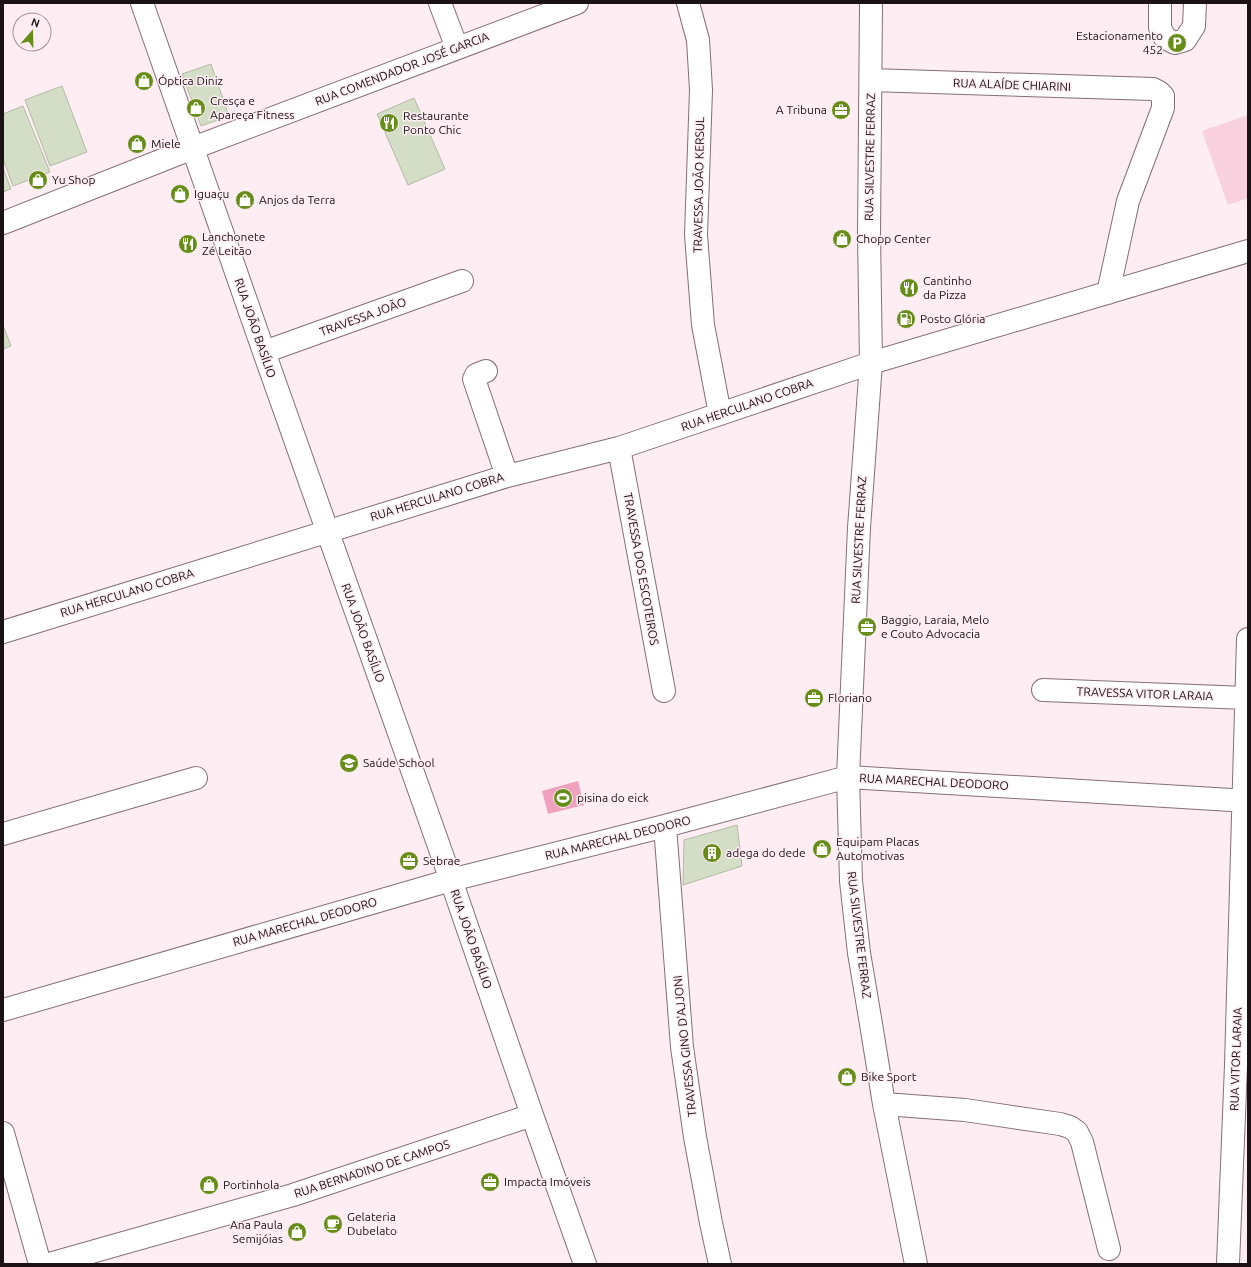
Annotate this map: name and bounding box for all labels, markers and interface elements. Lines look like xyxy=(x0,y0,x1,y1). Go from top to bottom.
north arrow xyxy=(12,12,52,52)
text: N xyxy=(30,16,41,30)
street label: RUA COMENDADOR JOSÉ GARCIA xyxy=(313,29,491,108)
place label: Estacionamento 452 xyxy=(1076,29,1163,56)
parking icon: Estacionamento 452 xyxy=(1166,32,1188,54)
shop icon: Óptica Diniz xyxy=(133,70,155,92)
place label: Óptica Diniz xyxy=(158,74,224,87)
street label: RUA ALAÍDE CHIARINI xyxy=(953,76,1071,93)
street label: RUA SILVESTRE FERRAZ xyxy=(862,93,877,221)
place label: Cresça e Apareça Fitness xyxy=(210,94,294,121)
shop icon: Cresça e Apareça Fitness xyxy=(185,97,207,119)
office icon: A Tribuna xyxy=(830,99,852,121)
place label: A Tribuna xyxy=(776,103,827,116)
place label: Restaurante Ponto Chic xyxy=(403,109,469,136)
restaurant icon: Restaurante Ponto Chic xyxy=(378,112,400,134)
street label: TRAVESSA JOÃO KERSUL xyxy=(691,117,706,253)
shop icon: Miele xyxy=(126,133,148,155)
place label: Miele xyxy=(151,137,181,150)
shop icon: Yu Shop xyxy=(27,169,49,191)
place label: Yu Shop xyxy=(52,173,95,186)
shop icon: Iguaçu xyxy=(169,183,191,205)
place label: Iguaçu xyxy=(194,187,229,200)
shop icon: Anjos da Terra xyxy=(234,189,256,211)
place label: Anjos da Terra xyxy=(259,193,335,206)
shop icon: Chopp Center xyxy=(831,228,853,250)
place label: Lanchonete Zé Leitão xyxy=(202,230,265,257)
place label: Chopp Center xyxy=(856,232,931,245)
restaurant icon: Lanchonete Zé Leitão xyxy=(177,233,199,255)
place label: Cantinho da Pizza xyxy=(923,274,972,301)
street label: RUA JOÃO BASÍLIO xyxy=(232,276,279,379)
restaurant icon: Cantinho da Pizza xyxy=(898,277,920,299)
street label: TRAVESSA JOÃO xyxy=(318,295,408,338)
fuel station icon: Posto Glória xyxy=(895,308,917,330)
place label: Posto Glória xyxy=(920,312,986,325)
street label: RUA HERCULANO COBRA xyxy=(679,376,815,433)
street label: RUA HERCULANO COBRA xyxy=(369,470,505,523)
street label: RUA SILVESTRE FERRAZ xyxy=(849,476,868,604)
street label: TRAVESSA DOS ESCOTEIROS xyxy=(622,492,661,646)
street label: RUA HERCULANO COBRA xyxy=(59,566,195,619)
street label: RUA JOÃO BASÍLIO xyxy=(339,582,387,684)
place label: Baggio, Laraia, Melo e Couto Advocacia xyxy=(881,613,989,640)
office icon: Baggio, Laraia, Melo e Couto Advocacia xyxy=(856,616,878,638)
street label: TRAVESSA VITOR LARAIA xyxy=(1077,685,1214,702)
office icon: Floriano xyxy=(803,687,825,709)
place label: Floriano xyxy=(828,691,872,704)
school or university icon: Saúde School xyxy=(338,752,360,774)
place label: Saúde School xyxy=(363,756,435,769)
street label: RUA MARECHAL DEODORO xyxy=(859,771,1009,792)
sports icon: pisina do eick xyxy=(552,787,574,809)
place label: pisina do eick xyxy=(577,791,649,804)
street label: RUA MARECHAL DEODORO xyxy=(544,813,692,862)
place label: Equipam Placas Automotivas xyxy=(836,835,919,862)
shop icon: Equipam Placas Automotivas xyxy=(811,838,833,860)
building icon: adega do dede xyxy=(701,842,723,864)
place label: adega do dede xyxy=(726,846,806,859)
office icon: Sebrae xyxy=(398,850,420,872)
place label: Sebrae xyxy=(423,854,460,867)
street label: RUA SILVESTRE FERRAZ xyxy=(845,871,874,999)
street label: RUA JOÃO BASÍLIO xyxy=(448,887,495,990)
street label: RUA MARECHAL DEODORO xyxy=(231,895,379,948)
street label: TRAVESSA GINO D'AJJONI xyxy=(671,975,698,1117)
street label: RUA VITOR LARAIA xyxy=(1227,1007,1244,1111)
shop icon: Bike Sport xyxy=(836,1066,858,1088)
place label: Bike Sport xyxy=(861,1070,917,1083)
street label: RUA BERNADINO DE CAMPOS xyxy=(292,1137,451,1200)
office icon: Impacta Imóveis xyxy=(479,1171,501,1193)
shop icon: Portinhola xyxy=(198,1174,220,1196)
place label: Impacta Imóveis xyxy=(504,1175,591,1188)
place label: Portinhola xyxy=(223,1178,279,1191)
place label: Gelateria Dubelato xyxy=(347,1210,397,1237)
cafe icon: Gelateria Dubelato xyxy=(322,1213,344,1235)
place label: Ana Paula Semijóias xyxy=(230,1218,283,1245)
shop icon: Ana Paula Semijóias xyxy=(286,1221,308,1243)

